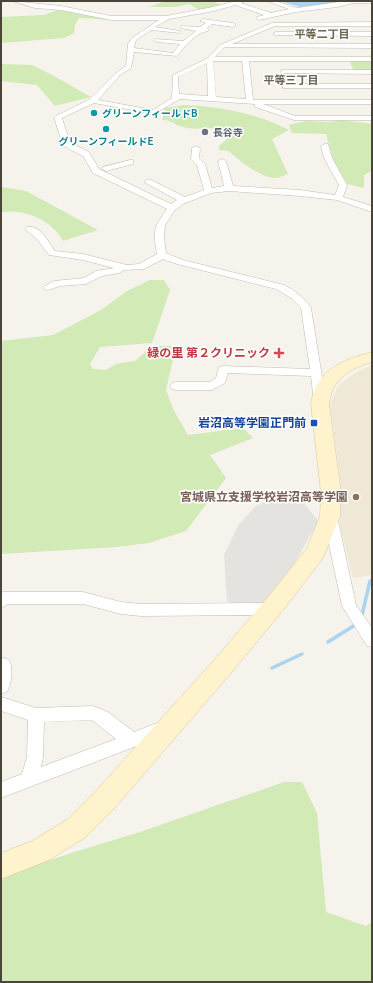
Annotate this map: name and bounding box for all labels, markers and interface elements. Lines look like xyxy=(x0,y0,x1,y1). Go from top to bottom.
district label: 平等二丁目 xyxy=(295,28,350,40)
district label: 平等三丁目 xyxy=(264,74,319,86)
marker: グリーンフィールドB xyxy=(89,108,99,118)
place label: グリーンフィールドB xyxy=(102,108,198,119)
marker: グリーンフィールドE xyxy=(101,124,111,134)
marker: 長谷寺 xyxy=(200,127,210,137)
place label: 長谷寺 xyxy=(213,127,243,138)
place label: グリーンフィールドE xyxy=(59,136,154,147)
place label: 緑の里 第２クリニック xyxy=(147,346,270,359)
marker: 緑の里 第２クリニック xyxy=(273,347,285,359)
place label: 岩沼高等学園正門前 xyxy=(198,416,306,429)
marker: 岩沼高等学園正門前 xyxy=(309,418,319,428)
place label: 宮城県立支援学校岩沼高等学園 xyxy=(180,490,348,503)
marker: 宮城県立支援学校岩沼高等学園 xyxy=(351,492,361,502)

